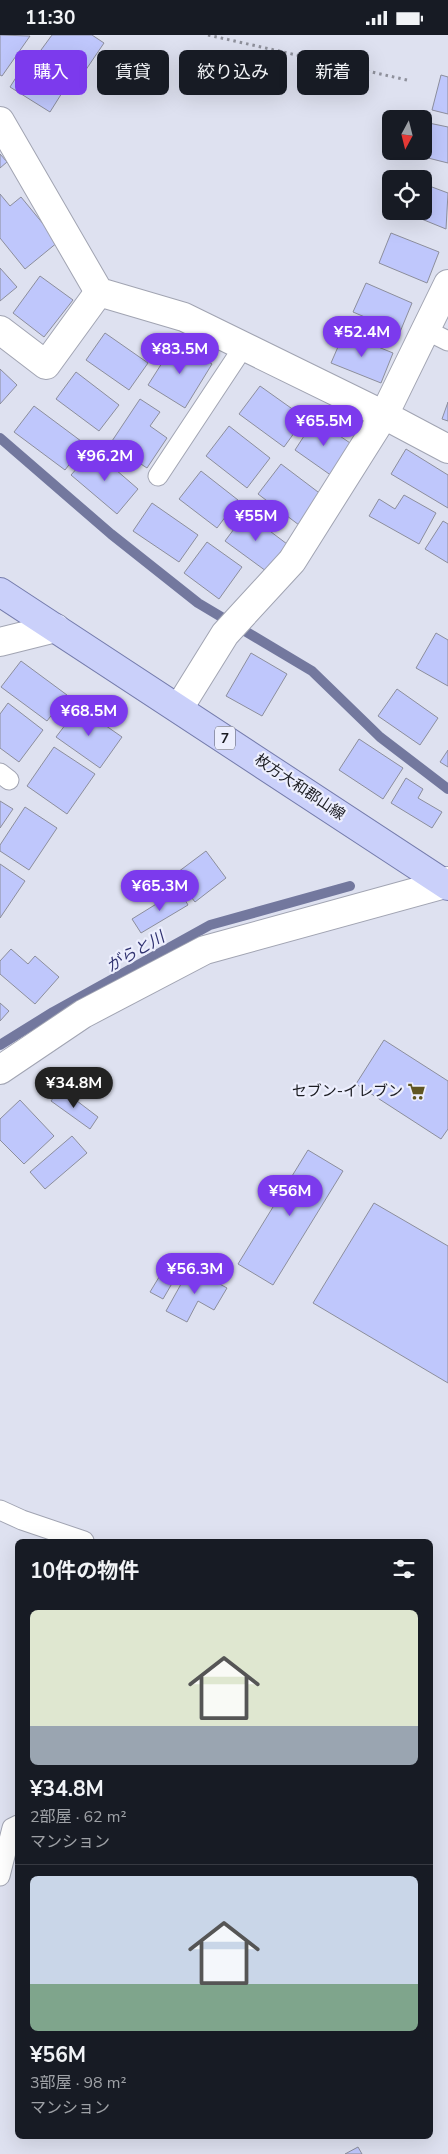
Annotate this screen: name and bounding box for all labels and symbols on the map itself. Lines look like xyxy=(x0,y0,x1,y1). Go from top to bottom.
north arrow xyxy=(382,110,432,160)
pin: ¥52.4M xyxy=(321,315,403,358)
pin: ¥83.5M xyxy=(139,333,221,375)
pin: ¥65.5M xyxy=(283,405,365,447)
pin: ¥96.2M xyxy=(64,439,146,482)
pin: ¥55M xyxy=(226,499,286,542)
pin: ¥68.5M xyxy=(48,695,130,737)
road number: 7 xyxy=(215,726,235,749)
street label: 枚方大和郡山線 xyxy=(251,749,349,825)
pin: ¥65.3M xyxy=(119,869,201,912)
water label: がらと川 xyxy=(102,925,170,977)
pin: ¥34.8M xyxy=(33,1067,115,1109)
place label: セブン-イレブン xyxy=(292,1081,403,1101)
supermarket icon: セブン-イレブン xyxy=(407,1081,427,1101)
pin: ¥56M xyxy=(260,1175,320,1217)
pin: ¥56.3M xyxy=(154,1253,236,1295)

